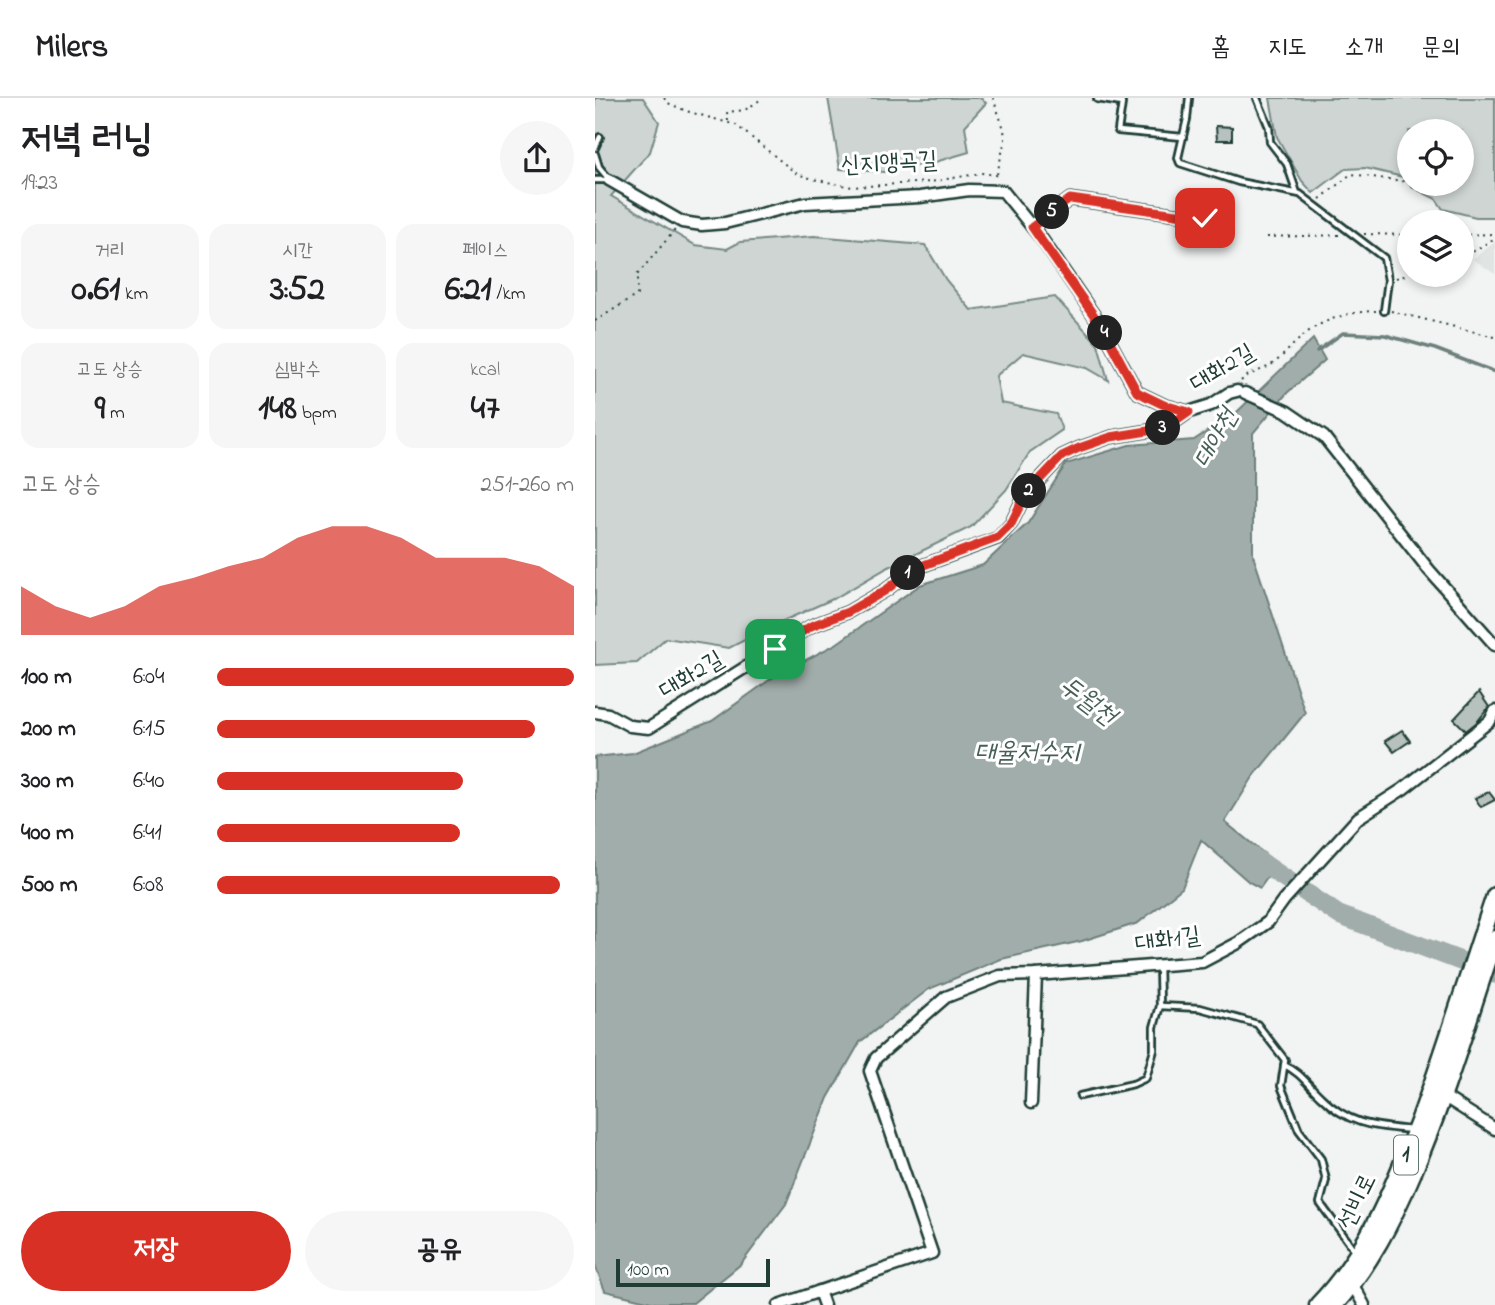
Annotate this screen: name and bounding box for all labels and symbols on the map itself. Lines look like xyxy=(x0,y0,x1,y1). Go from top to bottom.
street label: 신지앵곡길 xyxy=(840,144,938,184)
pin xyxy=(1175,188,1235,248)
pin: 5 xyxy=(1035,194,1070,230)
pin: 4 xyxy=(1087,316,1123,350)
street label: 대화2길 xyxy=(1184,336,1262,402)
water label: 대야천 xyxy=(1185,400,1250,476)
pin: 3 xyxy=(1145,410,1181,446)
pin: 2 xyxy=(1011,474,1047,508)
pin: 1 xyxy=(891,556,925,590)
pin xyxy=(745,619,805,679)
street label: 대화2길 xyxy=(653,643,731,709)
water label: 두월천 xyxy=(1051,668,1126,738)
water label: 대율저수지 xyxy=(975,735,1082,773)
street label: 대화1길 xyxy=(1133,919,1203,963)
road number: 1 xyxy=(1394,1136,1418,1174)
street label: 선비로 xyxy=(1330,1168,1386,1236)
scale bar xyxy=(616,1256,770,1288)

